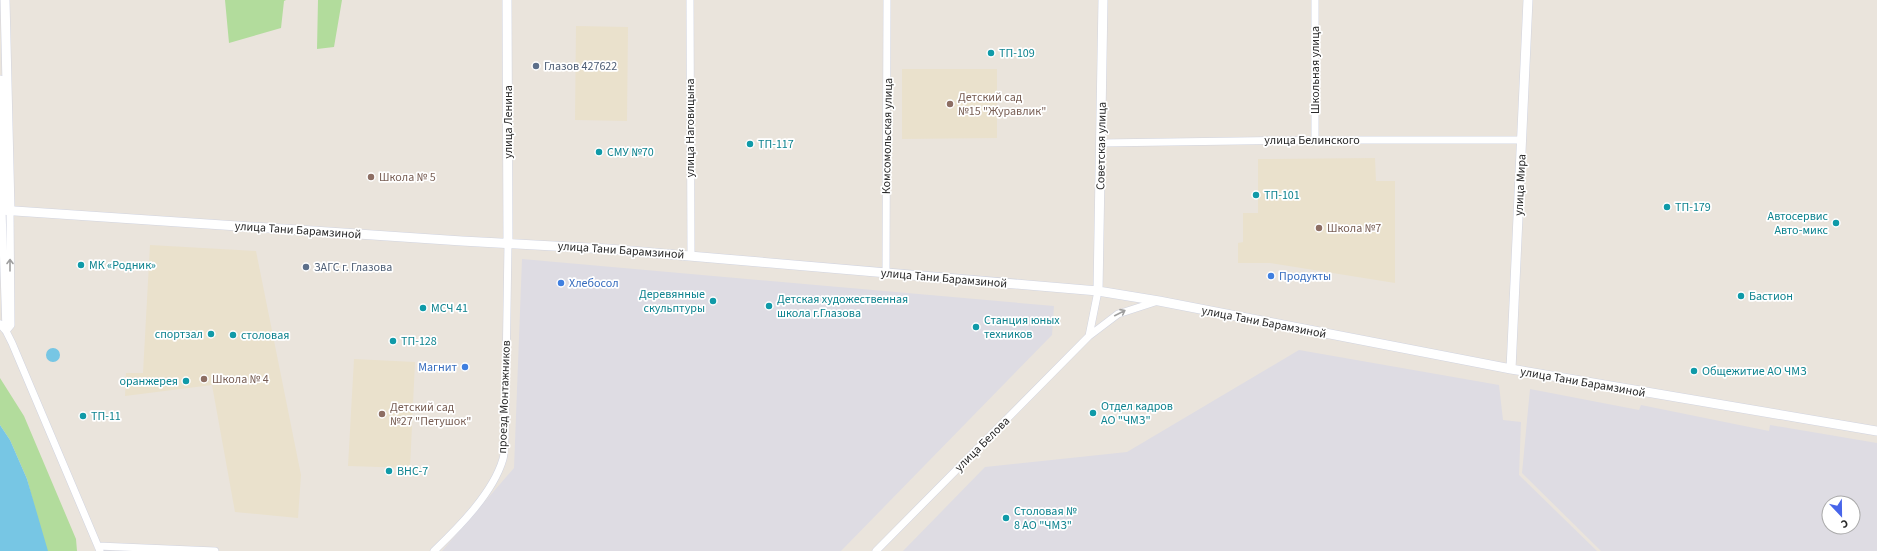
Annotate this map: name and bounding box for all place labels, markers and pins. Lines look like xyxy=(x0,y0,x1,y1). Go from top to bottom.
place label: ТП-109 xyxy=(999,45,1035,62)
marker: ТП-109 xyxy=(986,48,996,58)
place label: Глазов 427622 xyxy=(544,58,617,75)
marker: Глазов 427622 xyxy=(531,61,541,71)
place label: Детский сад №15 "Журавлик" xyxy=(958,89,1046,120)
marker: Детский сад №15 "Журавлик" xyxy=(945,99,955,109)
place label: ТП-117 xyxy=(758,136,794,153)
marker: ТП-117 xyxy=(745,139,755,149)
place label: СМУ №70 xyxy=(607,144,654,161)
marker: СМУ №70 xyxy=(594,147,604,157)
place label: Школа № 5 xyxy=(379,169,436,186)
marker: Школа № 5 xyxy=(366,172,376,182)
place label: ТП-101 xyxy=(1264,187,1300,204)
marker: ТП-101 xyxy=(1251,190,1261,200)
place label: ТП-179 xyxy=(1675,199,1711,216)
marker: ТП-179 xyxy=(1662,202,1672,212)
place label: Автосервис Авто-микс xyxy=(1768,208,1829,239)
marker: Автосервис Авто-микс xyxy=(1831,218,1841,228)
place label: Школа №7 xyxy=(1327,220,1381,237)
marker: Школа №7 xyxy=(1314,223,1324,233)
place label: МК «Родник» xyxy=(89,257,156,274)
place label: ЗАГС г. Глазова xyxy=(314,259,392,276)
marker: МК «Родник» xyxy=(76,260,86,270)
marker: ЗАГС г. Глазова xyxy=(301,262,311,272)
place label: Продукты xyxy=(1279,268,1331,285)
marker: Продукты xyxy=(1266,271,1276,281)
place label: Хлебосол xyxy=(569,275,619,292)
marker: Хлебосол xyxy=(556,278,566,288)
place label: Деревянные скульптуры xyxy=(639,286,705,317)
place label: Бастион xyxy=(1749,288,1793,305)
place label: Детская художественная школа г.Глазова xyxy=(777,291,908,322)
marker: Бастион xyxy=(1736,291,1746,301)
marker: Деревянные скульптуры xyxy=(708,296,718,306)
place label: МСЧ 41 xyxy=(431,300,468,317)
marker: Детская художественная школа г.Глазова xyxy=(764,301,774,311)
marker: МСЧ 41 xyxy=(418,303,428,313)
place label: Станция юных техников xyxy=(984,312,1060,343)
marker: Станция юных техников xyxy=(971,322,981,332)
place label: спортзал xyxy=(155,326,203,343)
place label: столовая xyxy=(241,327,289,344)
marker: спортзал xyxy=(206,329,216,339)
marker: столовая xyxy=(228,330,238,340)
place label: ТП-128 xyxy=(401,333,437,350)
marker: ТП-128 xyxy=(388,336,398,346)
place label: Магнит xyxy=(418,359,457,376)
marker: Магнит xyxy=(460,362,470,372)
place label: Общежитие АО ЧМЗ xyxy=(1702,363,1807,380)
marker: Общежитие АО ЧМЗ xyxy=(1689,366,1699,376)
place label: Школа № 4 xyxy=(212,371,269,388)
place label: оранжерея xyxy=(119,373,178,390)
marker: Школа № 4 xyxy=(199,374,209,384)
marker: оранжерея xyxy=(181,376,191,386)
place label: Отдел кадров АО "ЧМЗ" xyxy=(1101,398,1173,429)
place label: Детский сад №27 "Петушок" xyxy=(390,399,471,430)
place label: ТП-11 xyxy=(91,408,121,425)
marker: Отдел кадров АО "ЧМЗ" xyxy=(1088,408,1098,418)
marker: Детский сад №27 "Петушок" xyxy=(377,409,387,419)
marker: ТП-11 xyxy=(78,411,88,421)
place label: ВНС-7 xyxy=(397,463,428,480)
marker: ВНС-7 xyxy=(384,466,394,476)
place label: Столовая № 8 АО "ЧМЗ" xyxy=(1014,503,1077,534)
marker: Столовая № 8 АО "ЧМЗ" xyxy=(1001,513,1011,523)

